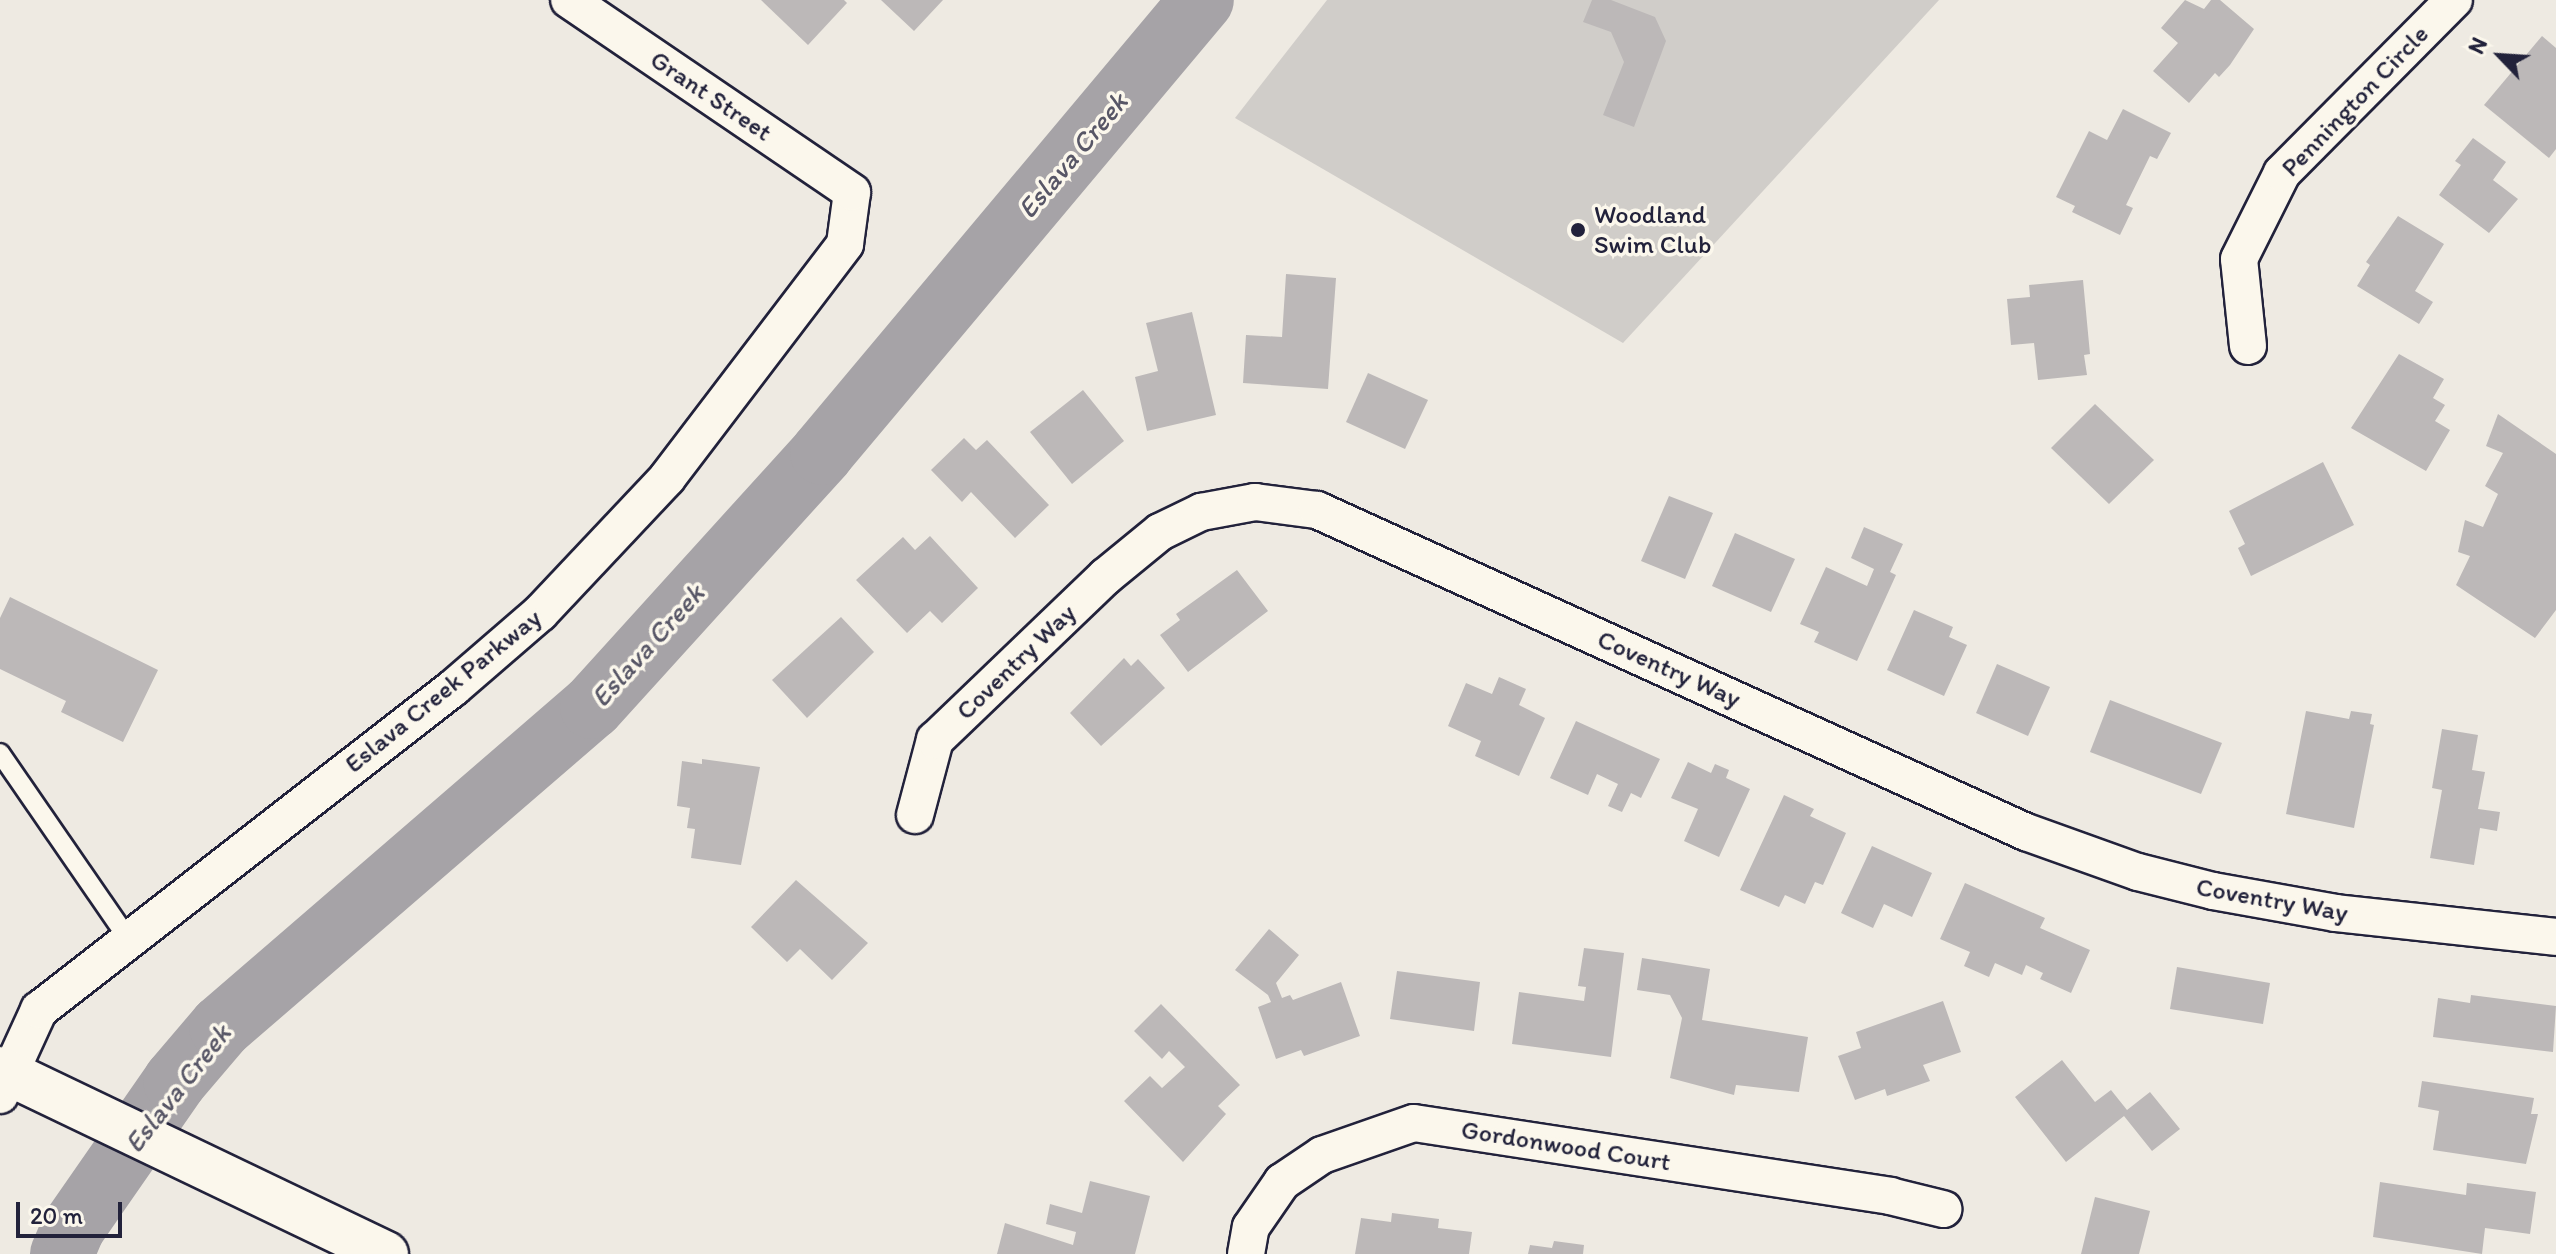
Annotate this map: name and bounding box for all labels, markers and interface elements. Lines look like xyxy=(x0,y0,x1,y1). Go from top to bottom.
north arrow xyxy=(2460,16,2540,96)
street label: Pennington Circle xyxy=(2275,19,2435,183)
text: N xyxy=(2462,33,2493,58)
street label: Grant Street xyxy=(644,44,778,148)
water label: Eslava Creek xyxy=(1010,85,1134,225)
place label: Woodland Swim Club xyxy=(1594,199,1712,260)
marker: Woodland Swim Club xyxy=(1569,221,1587,239)
water label: Eslava Creek xyxy=(583,577,711,713)
street label: Coventry Way xyxy=(950,598,1082,726)
street label: Eslava Creek Parkway xyxy=(339,603,547,779)
street label: Coventry Way xyxy=(1593,624,1745,714)
street label: Coventry Way xyxy=(2194,871,2350,929)
water label: Eslava Creek xyxy=(117,1017,237,1159)
street label: Gordonwood Court xyxy=(1459,1114,1673,1178)
scale bar xyxy=(20,1186,126,1236)
text: 20 m xyxy=(30,1201,83,1230)

